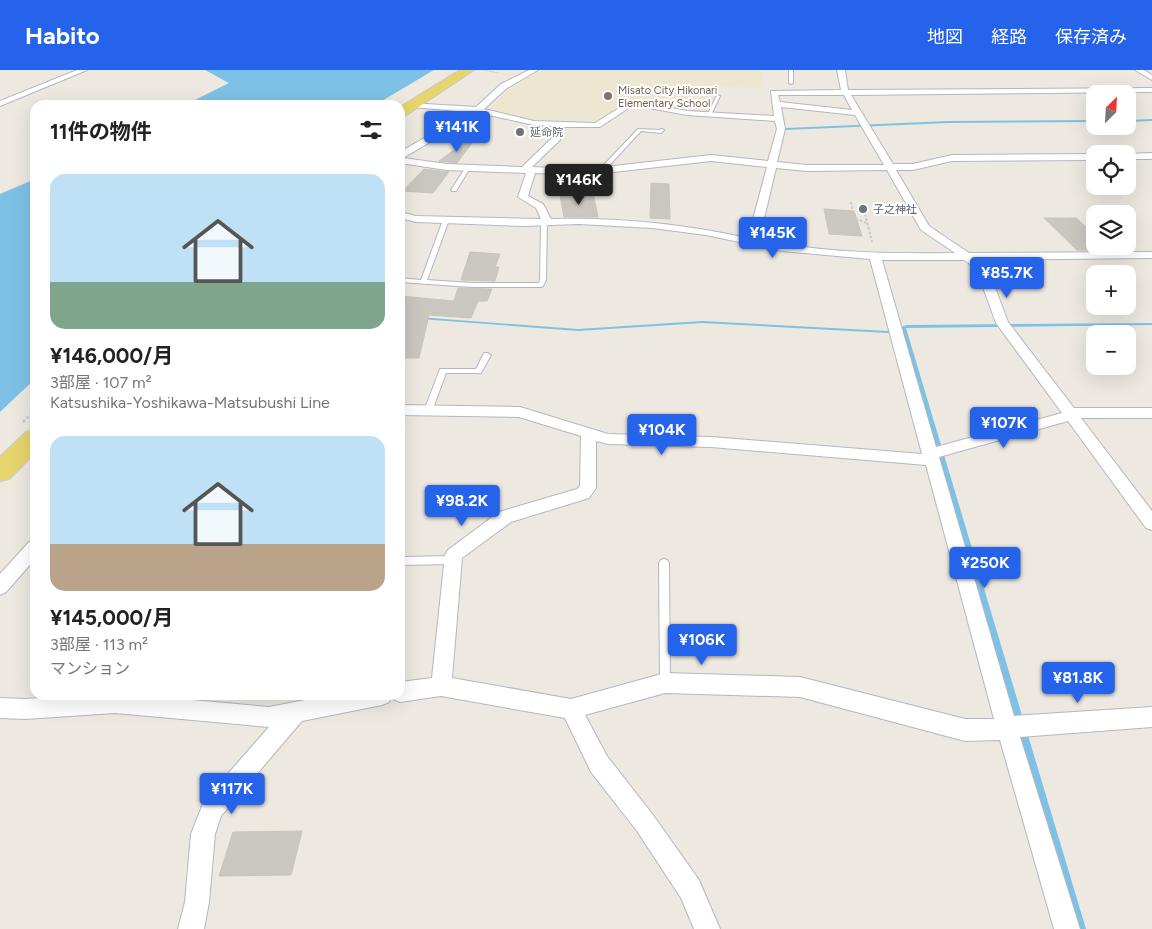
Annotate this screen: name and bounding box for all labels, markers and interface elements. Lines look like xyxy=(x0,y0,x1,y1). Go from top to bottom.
text: Habito xyxy=(25,21,100,50)
text: 地図 xyxy=(927,26,963,48)
text: 経路 xyxy=(991,26,1027,48)
text: 保存済み xyxy=(1055,26,1127,48)
place label: Misato City Hikonari Elementary School xyxy=(618,84,717,110)
north arrow xyxy=(1086,85,1136,135)
map controls xyxy=(1086,85,1136,375)
marker: Misato City Hikonari Elementary School xyxy=(602,90,614,102)
pin: ¥141K xyxy=(422,111,492,153)
icon: filters xyxy=(357,116,385,144)
text: ¥141K xyxy=(435,117,479,136)
text: 11件の物件 xyxy=(50,119,152,144)
marker: 延命院 xyxy=(514,126,526,138)
place label: 延命院 xyxy=(530,126,563,139)
button: locate xyxy=(1086,145,1136,195)
pin: ¥146K xyxy=(544,164,614,206)
text: ¥146K xyxy=(556,170,602,189)
marker: 子之神社 xyxy=(857,203,869,215)
place label: 子之神社 xyxy=(873,203,917,216)
button: layers xyxy=(1086,205,1136,255)
icon: home xyxy=(173,206,263,296)
pin: ¥145K xyxy=(738,216,808,259)
text: ¥145K xyxy=(750,223,796,242)
pin: ¥85.7K xyxy=(966,256,1048,299)
text: ¥85.7K xyxy=(981,263,1033,282)
button: + xyxy=(1086,265,1136,315)
button: − xyxy=(1086,325,1136,375)
text: ¥146,000/月 xyxy=(50,343,173,368)
text: 3部屋 · 107 m² xyxy=(50,373,151,392)
text: Katsushika-Yoshikawa-Matsubushi Line xyxy=(50,393,330,412)
pin: ¥107K xyxy=(969,406,1039,449)
text: ¥107K xyxy=(981,413,1027,432)
pin: ¥104K xyxy=(627,414,697,456)
text: ¥104K xyxy=(638,420,686,439)
icon: home xyxy=(173,469,263,559)
pin: ¥98.2K xyxy=(421,484,503,527)
text: ¥98.2K xyxy=(436,491,488,510)
pin: ¥250K xyxy=(950,546,1020,589)
text: ¥250K xyxy=(960,553,1010,572)
text: ¥145,000/月 xyxy=(50,605,173,630)
pin: ¥106K xyxy=(667,624,737,666)
text: ¥106K xyxy=(679,630,725,649)
text: 3部屋 · 113 m² xyxy=(50,635,148,654)
text: マンション xyxy=(50,659,130,678)
pin: ¥81.8K xyxy=(1037,662,1119,704)
text: ¥81.8K xyxy=(1053,668,1103,687)
pin: ¥117K xyxy=(197,772,267,815)
text: ¥117K xyxy=(211,779,253,798)

